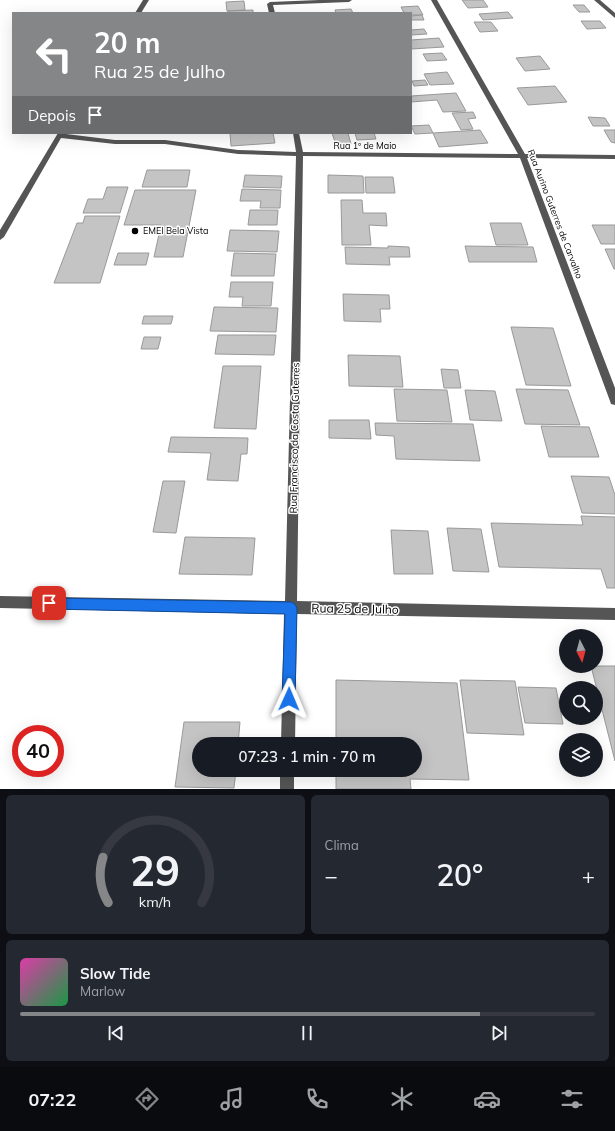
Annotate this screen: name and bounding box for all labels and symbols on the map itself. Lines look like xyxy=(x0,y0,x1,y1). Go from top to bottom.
street label: Rua 1º de Maio xyxy=(333,140,397,151)
street label: Rua Aurino Guterres de Carvalho xyxy=(526,148,585,280)
place label: EMEI Bela Vista xyxy=(143,225,208,236)
marker: EMEI Bela Vista xyxy=(130,226,140,236)
street label: Rua Francisco da Costa Guterres xyxy=(287,362,302,514)
pin xyxy=(32,586,66,620)
street label: Rua 25 de Julho xyxy=(311,600,399,617)
north arrow xyxy=(559,629,603,673)
position arrow xyxy=(268,678,310,720)
speed limit sign: 40 xyxy=(12,725,64,777)

